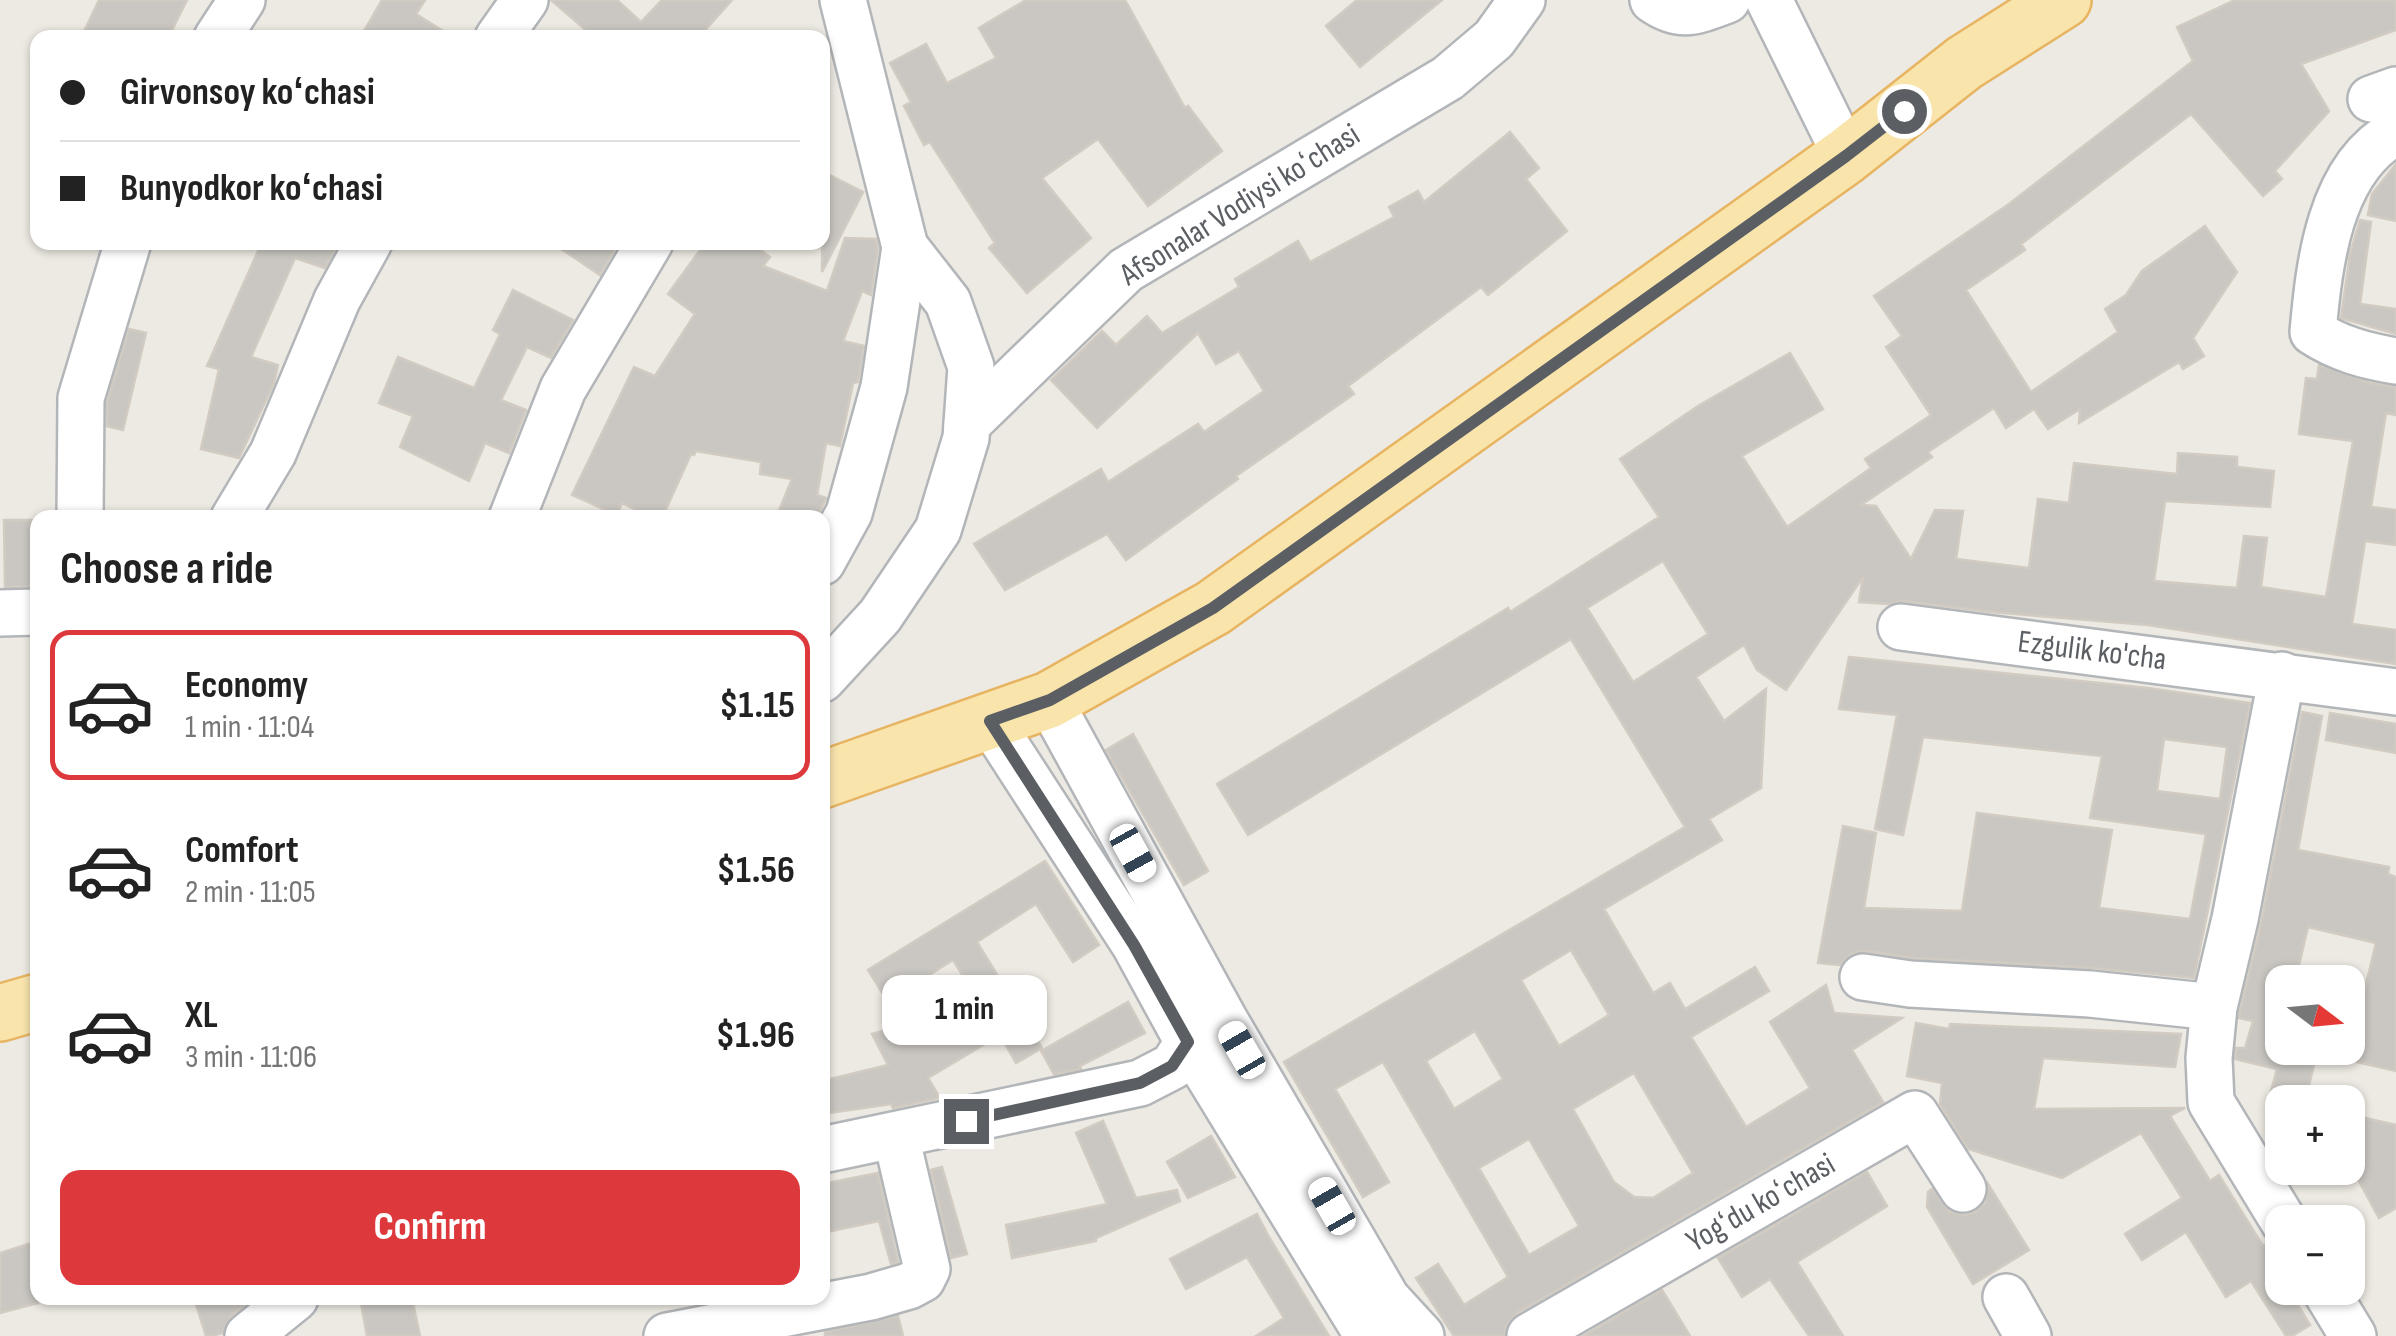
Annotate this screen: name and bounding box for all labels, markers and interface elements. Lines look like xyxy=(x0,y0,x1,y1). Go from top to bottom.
text: Girvonsoy koʻchasi xyxy=(120,70,375,115)
route start xyxy=(1882,89,1927,134)
street label: Afsonalar Vodiysi koʻchasi xyxy=(1112,115,1367,295)
text: Bunyodkor koʻchasi xyxy=(120,166,383,211)
text: Choose a ride xyxy=(60,542,273,597)
street label: Ezgulik ko'cha xyxy=(2015,623,2169,679)
icon: car xyxy=(65,660,155,750)
text: Economy xyxy=(185,663,308,708)
text: $1.15 xyxy=(719,683,795,728)
text: 1 min · 11:04 xyxy=(185,708,314,747)
car xyxy=(1105,819,1161,887)
icon: car xyxy=(65,825,155,915)
text: Comfort xyxy=(185,828,299,873)
text: $1.56 xyxy=(717,848,795,893)
text: 2 min · 11:05 xyxy=(185,873,316,912)
north arrow xyxy=(2265,965,2365,1065)
map controls xyxy=(2265,965,2365,1305)
callout: 1 min xyxy=(884,976,1048,1046)
icon: car xyxy=(65,990,155,1080)
text: 1 min xyxy=(935,990,994,1029)
text: XL xyxy=(185,993,218,1038)
text: $1.96 xyxy=(716,1013,795,1058)
car xyxy=(1214,1017,1270,1083)
text: 3 min · 11:06 xyxy=(185,1038,317,1077)
button: + xyxy=(2265,1085,2365,1185)
route end xyxy=(944,1099,989,1144)
street label: Yogʻdu koʻchasi xyxy=(1680,1145,1842,1261)
button: Confirm xyxy=(60,1170,800,1285)
car xyxy=(1304,1173,1360,1239)
button: − xyxy=(2265,1205,2365,1305)

